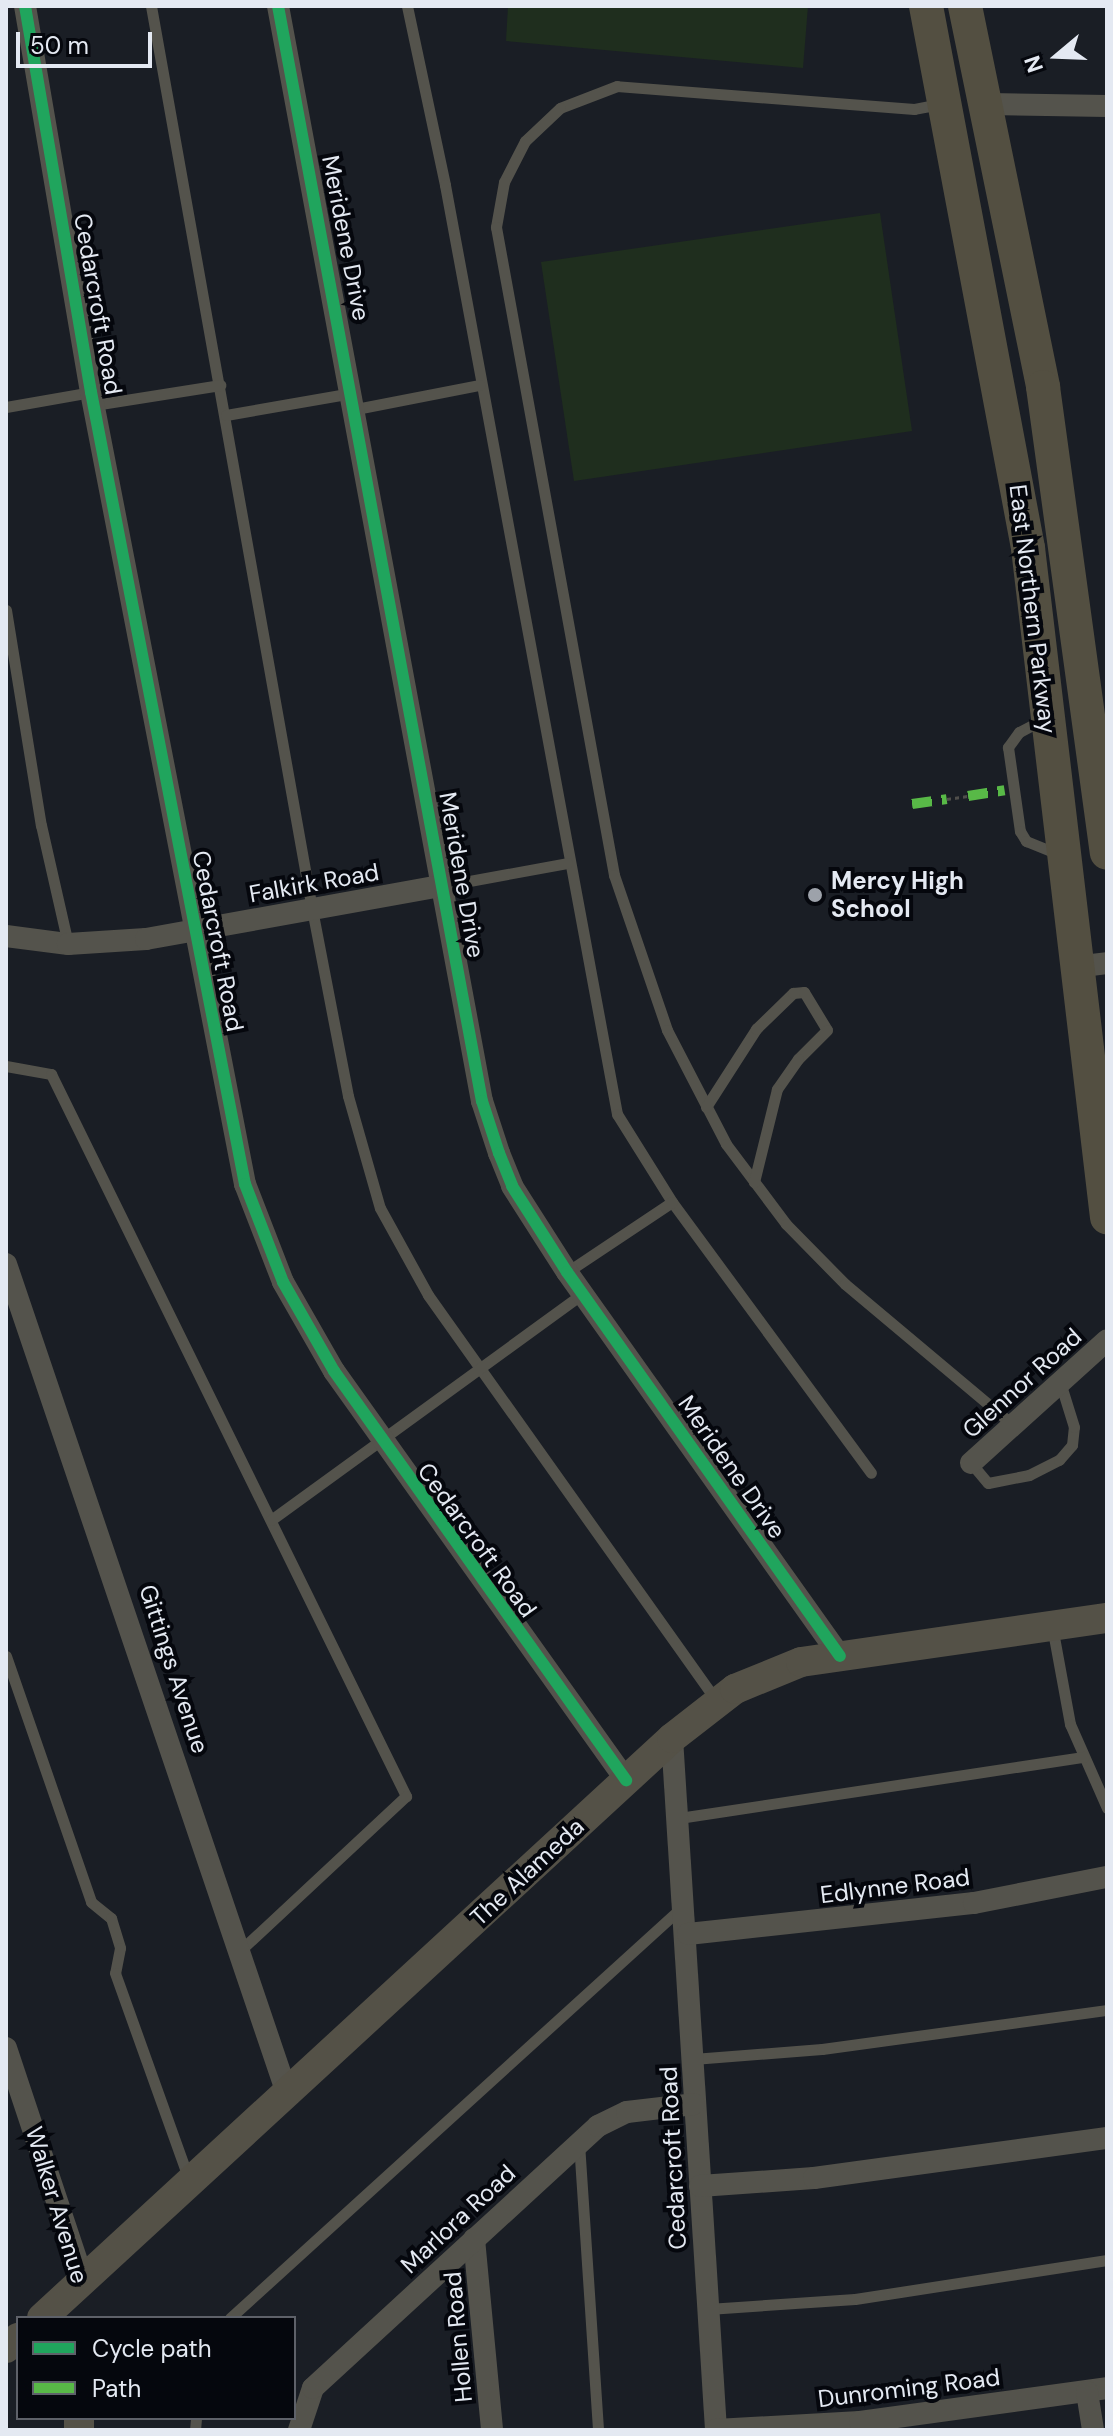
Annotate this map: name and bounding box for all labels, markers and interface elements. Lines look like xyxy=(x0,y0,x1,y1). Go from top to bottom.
scale bar xyxy=(20,16,156,66)
north arrow xyxy=(1017,16,1097,96)
text: 50 m xyxy=(30,30,89,61)
text: N xyxy=(1018,52,1050,76)
street label: Meridene Drive xyxy=(316,153,376,323)
street label: Cedarcroft Road xyxy=(68,211,128,397)
street label: East Northern Parkway xyxy=(1003,483,1063,735)
street label: Meridene Drive xyxy=(433,790,491,960)
street label: Cedarcroft Road xyxy=(186,848,250,1034)
street label: Falkirk Road xyxy=(247,857,381,909)
place label: Mercy High School xyxy=(831,867,964,923)
marker: Mercy High School xyxy=(806,886,824,904)
street label: Glennor Road xyxy=(957,1322,1087,1444)
street label: Meridene Drive xyxy=(672,1390,792,1544)
street label: Cedarcroft Road xyxy=(411,1457,543,1623)
street label: Gittings Avenue xyxy=(133,1581,215,1757)
street label: The Alameda xyxy=(464,1812,590,1932)
street label: Edlynne Road xyxy=(818,1863,972,1909)
street label: Cedarcroft Road xyxy=(654,2066,692,2250)
street label: Walker Avenue xyxy=(20,2123,94,2287)
street label: Marlora Road xyxy=(395,2159,521,2279)
street label: Hollen Road xyxy=(438,2271,478,2403)
legend xyxy=(16,2316,296,2420)
text: Cycle path xyxy=(92,2333,211,2364)
street label: Dunroming Road xyxy=(816,2363,1002,2413)
text: Path xyxy=(92,2373,141,2404)

